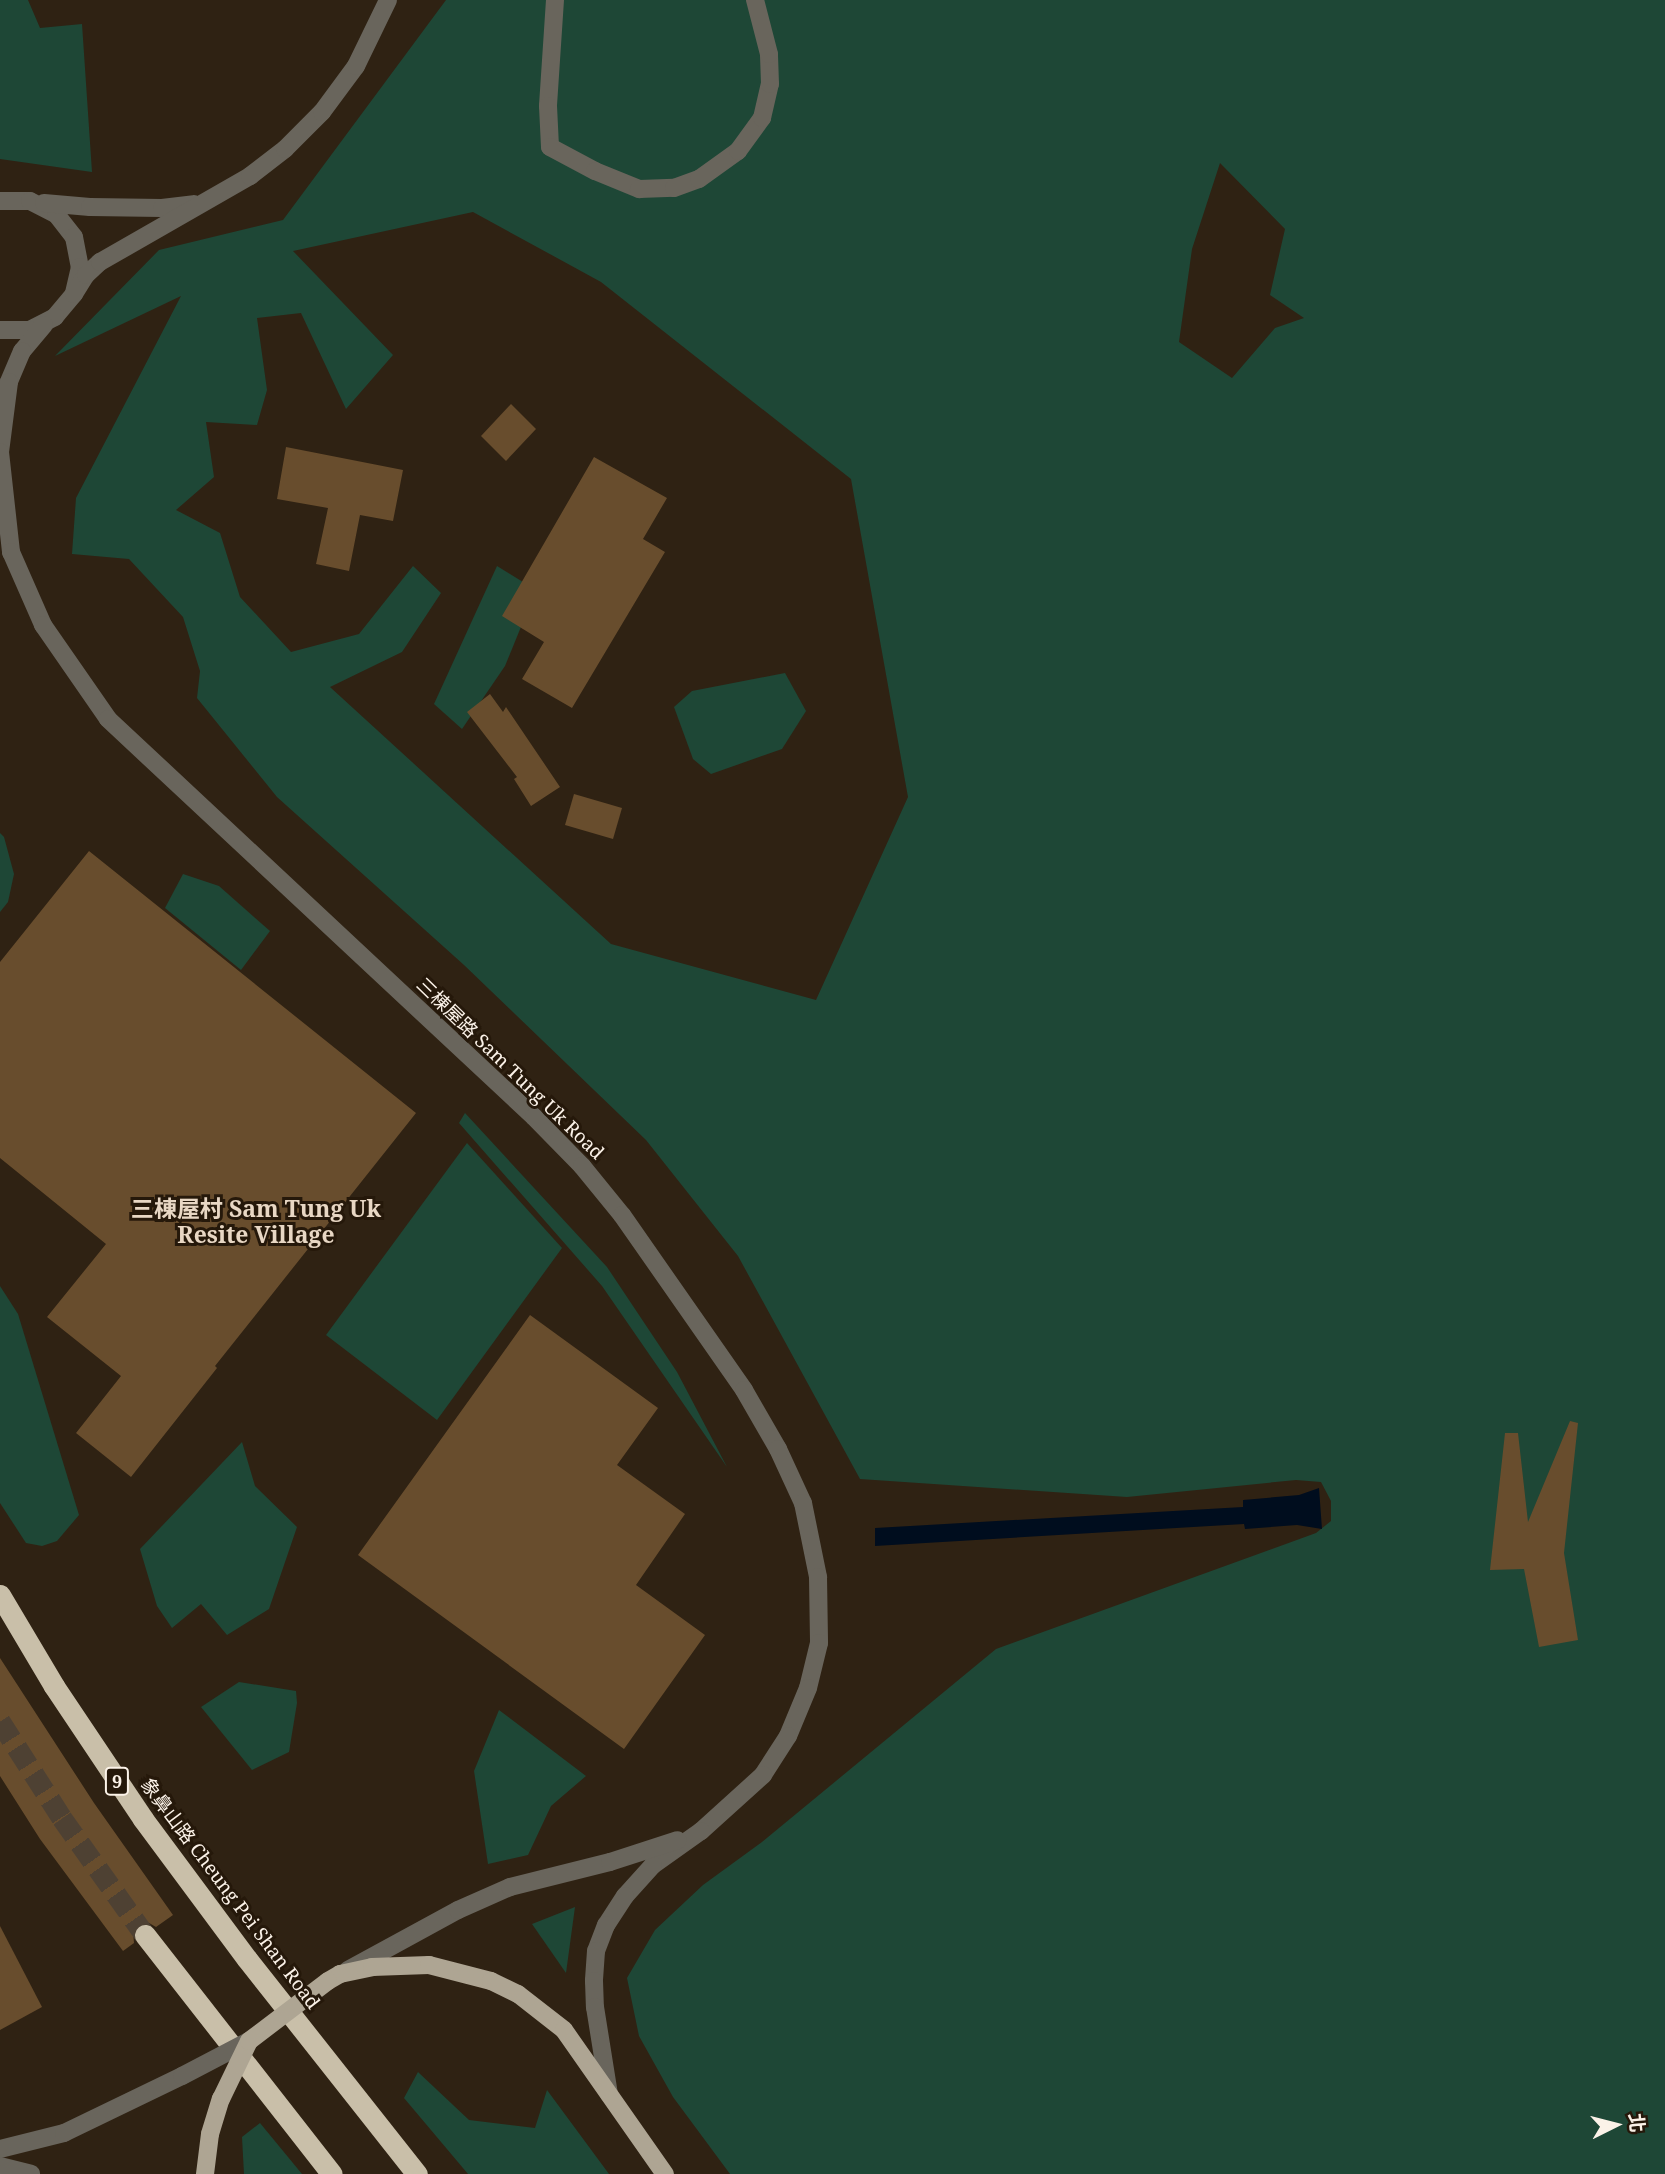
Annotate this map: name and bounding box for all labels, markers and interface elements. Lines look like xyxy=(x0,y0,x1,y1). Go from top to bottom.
street label: 三棟屋路 Sam Tung Uk Road xyxy=(412,973,608,1165)
district label: 三棟屋村 Sam Tung Uk Resite Village xyxy=(131,1194,381,1248)
road number: 9 xyxy=(105,1766,129,1796)
street label: 象鼻山路 Cheung Pei Shan Road xyxy=(136,1774,324,2014)
north arrow xyxy=(1581,2090,1651,2160)
text: 北 xyxy=(1623,2112,1651,2134)

